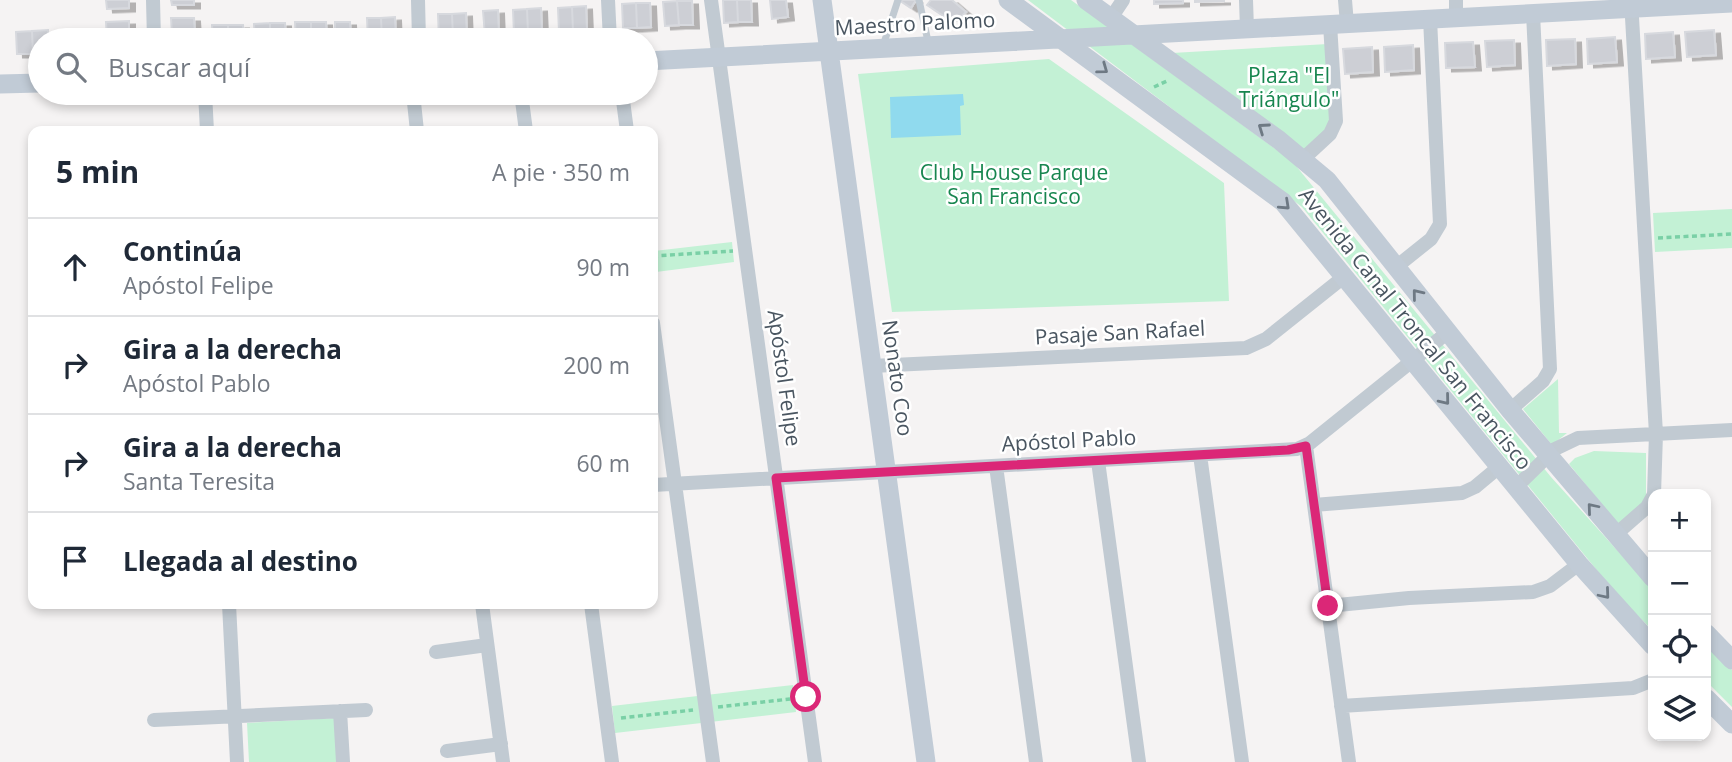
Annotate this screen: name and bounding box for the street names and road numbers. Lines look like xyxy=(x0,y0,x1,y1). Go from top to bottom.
street label: Maestro Palomo xyxy=(834,5,996,41)
street label: Avenida Canal Troncal San Francisco xyxy=(1293,181,1539,475)
street label: Apóstol Felipe xyxy=(762,308,808,448)
street label: Pasaje San Rafael xyxy=(1034,314,1206,350)
street label: Nonato Coo xyxy=(876,318,920,438)
street label: Apóstol Pablo xyxy=(1001,422,1137,458)

